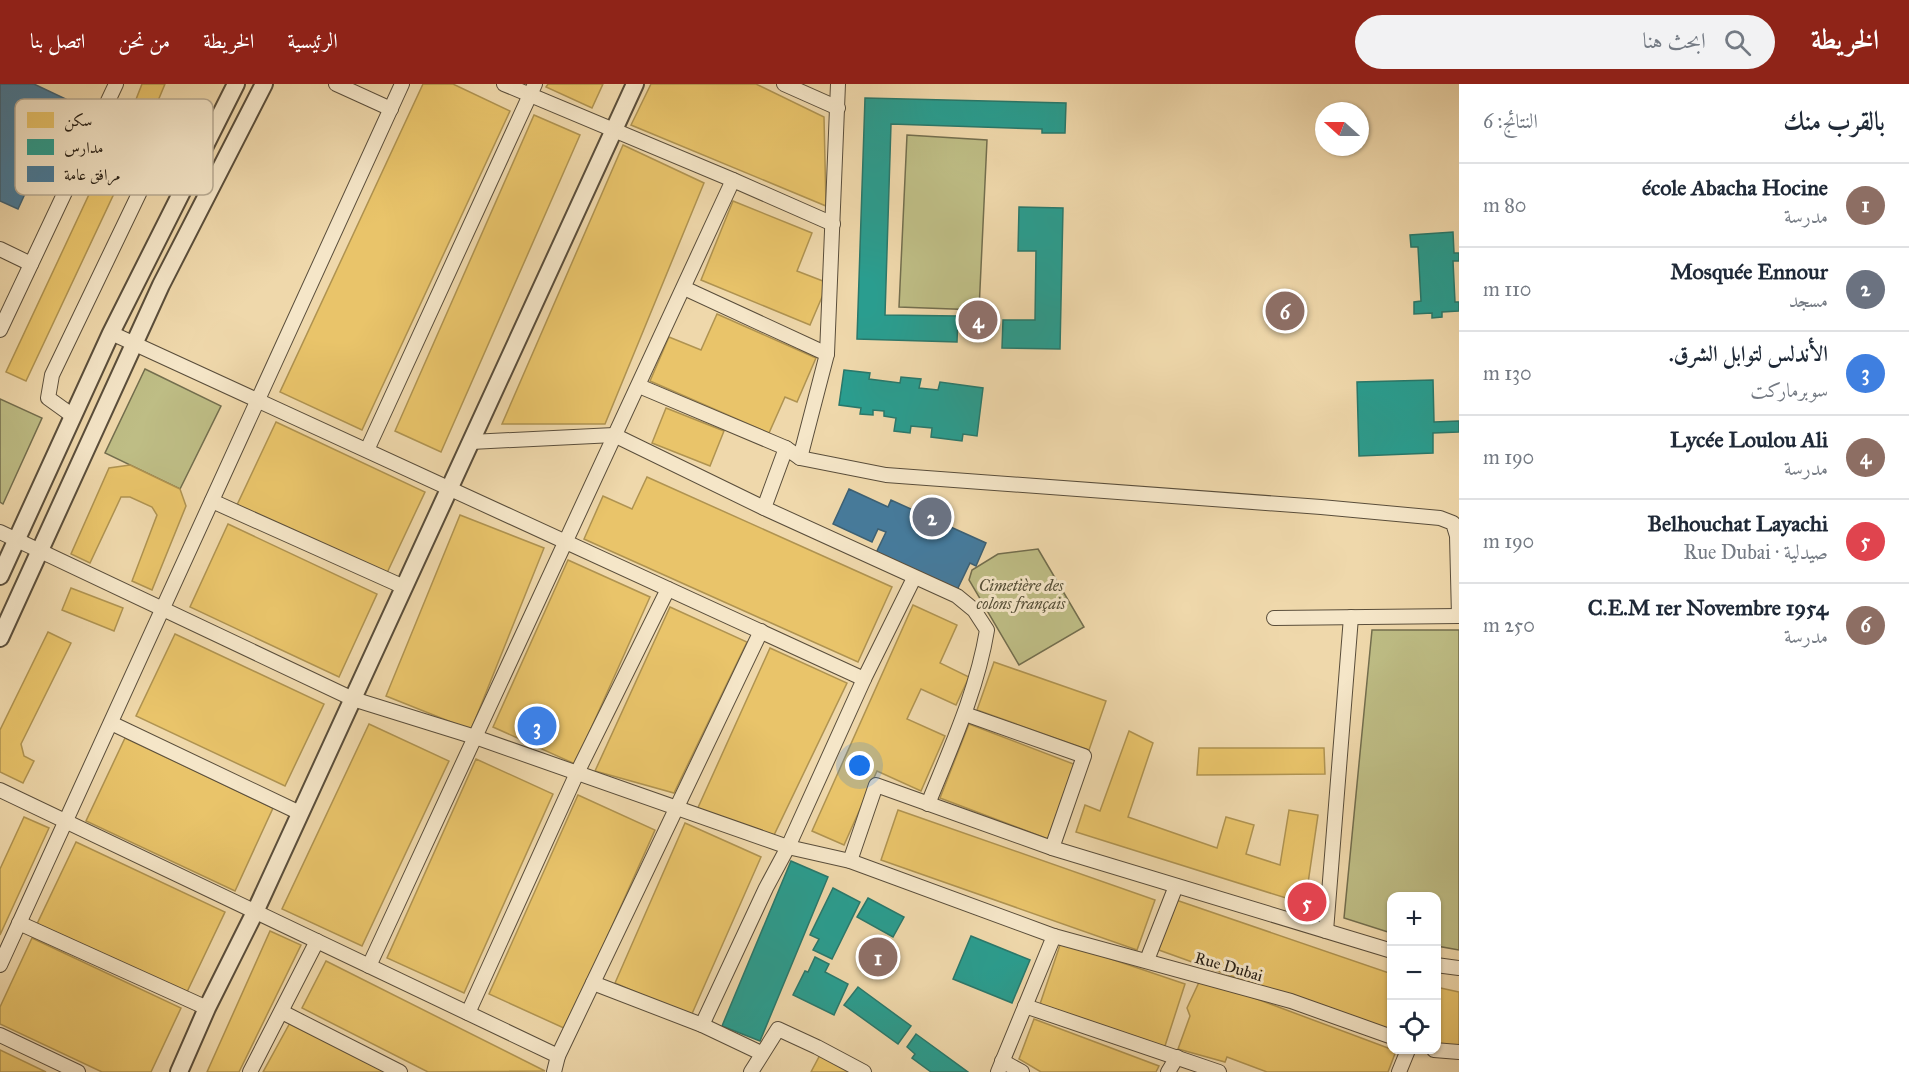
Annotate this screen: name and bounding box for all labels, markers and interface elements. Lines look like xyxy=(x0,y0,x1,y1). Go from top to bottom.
search box xyxy=(1355,15,1775,69)
text: الخريطة xyxy=(1811,22,1879,57)
icon: search xyxy=(1721,26,1754,59)
text: ابحث هنا xyxy=(1642,27,1706,54)
text: اتصل بنا xyxy=(30,28,85,54)
text: من نحن xyxy=(118,28,170,54)
text: الخريطة xyxy=(203,28,254,54)
text: الرئيسية xyxy=(287,28,338,54)
legend xyxy=(15,99,213,195)
north arrow xyxy=(1315,102,1369,156)
text: بالقرب منك xyxy=(1783,105,1885,137)
text: النتائج: 6 xyxy=(1483,109,1538,133)
text: سكن xyxy=(64,111,92,132)
text: مدارس xyxy=(64,138,104,157)
text: مرافق عامة xyxy=(64,165,121,186)
text: école Abacha Hocine xyxy=(1642,174,1828,201)
text: 80 m xyxy=(1483,193,1526,217)
text: 1 xyxy=(1862,193,1869,217)
text: مدرسة xyxy=(1784,204,1828,228)
text: Mosquée Ennour xyxy=(1670,258,1828,285)
text: 110 m xyxy=(1483,277,1531,301)
text: 2 xyxy=(1861,277,1870,301)
pin: 6 xyxy=(1266,288,1304,334)
text: مسجد xyxy=(1789,288,1828,312)
pin: 4 xyxy=(958,298,998,342)
text: الأندلس لتوابل الشرق. xyxy=(1669,340,1828,367)
text: 130 m xyxy=(1483,361,1532,385)
text: 3 xyxy=(1862,361,1870,385)
text: سوبرماركت xyxy=(1750,378,1828,402)
text: Lycée Loulou Ali xyxy=(1670,426,1828,453)
text: 190 m xyxy=(1483,445,1534,469)
text: 4 xyxy=(1860,445,1871,469)
text: مدرسة xyxy=(1784,456,1828,480)
pin: 2 xyxy=(912,494,952,540)
text: Belhouchat Layachi xyxy=(1648,510,1828,537)
text: 190 m xyxy=(1483,529,1534,553)
text: 5 xyxy=(1861,529,1870,553)
text: صيدلية · Rue Dubai xyxy=(1684,540,1828,564)
park label: Cimetière des colons français xyxy=(977,576,1066,613)
text: C.E.M 1er Novembre 1954 xyxy=(1588,594,1828,621)
text: 250 m xyxy=(1483,613,1535,637)
text: 6 xyxy=(1860,613,1871,637)
text: مدرسة xyxy=(1784,624,1828,648)
pin: 3 xyxy=(518,704,556,748)
your location xyxy=(845,751,874,780)
pin: 5 xyxy=(1288,880,1326,924)
map controls xyxy=(1387,892,1441,1054)
button: + xyxy=(1387,892,1441,946)
pin: 1 xyxy=(858,934,898,980)
button: − xyxy=(1387,946,1441,1000)
street label: Rue Dubai xyxy=(1193,948,1266,985)
button: locate xyxy=(1387,1000,1441,1054)

